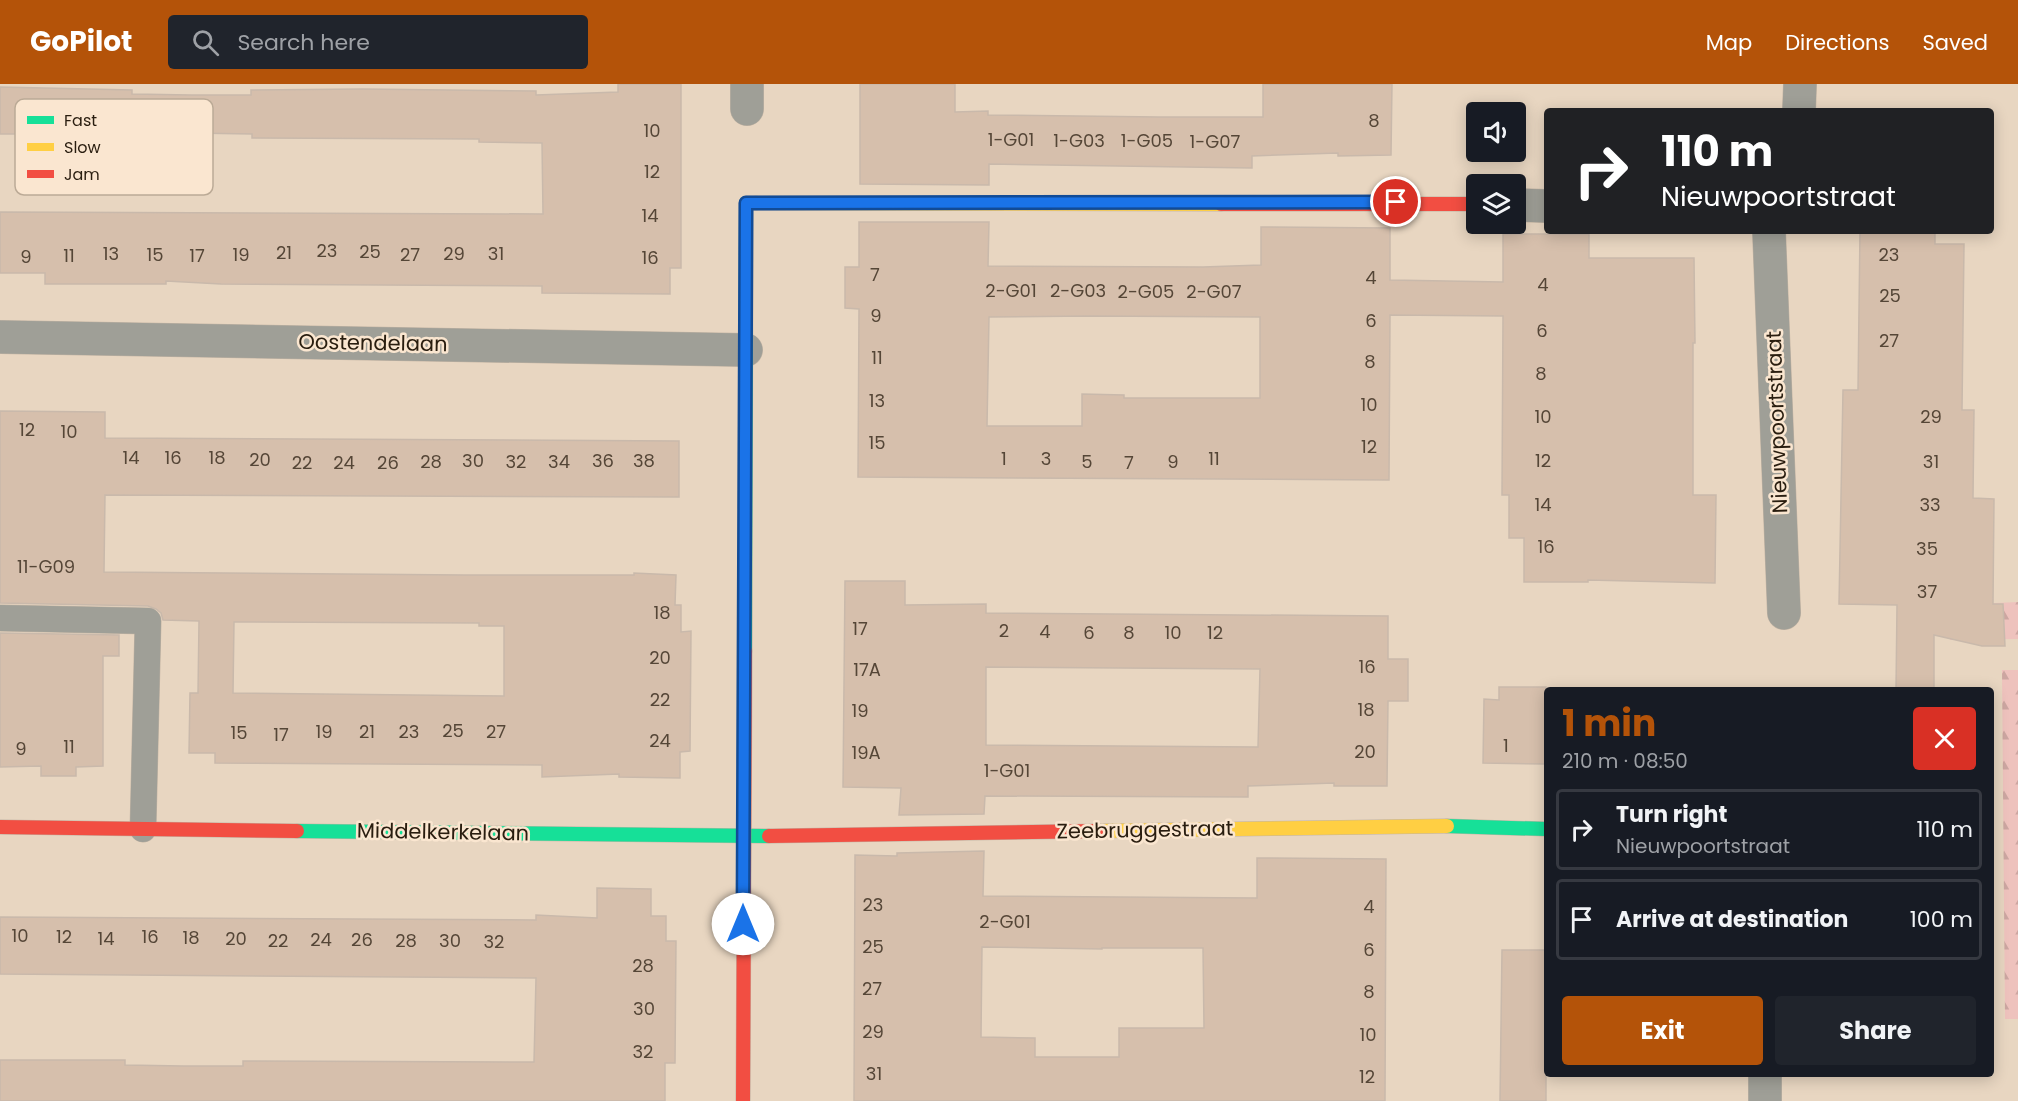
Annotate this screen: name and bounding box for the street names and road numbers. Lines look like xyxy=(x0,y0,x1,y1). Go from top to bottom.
street label: Oostendelaan xyxy=(298,327,448,358)
street label: Nieuwpoortstraat xyxy=(1759,330,1794,514)
street label: Zeebruggestraat xyxy=(1056,813,1234,846)
street label: Middelkerkelaan xyxy=(357,815,529,848)

